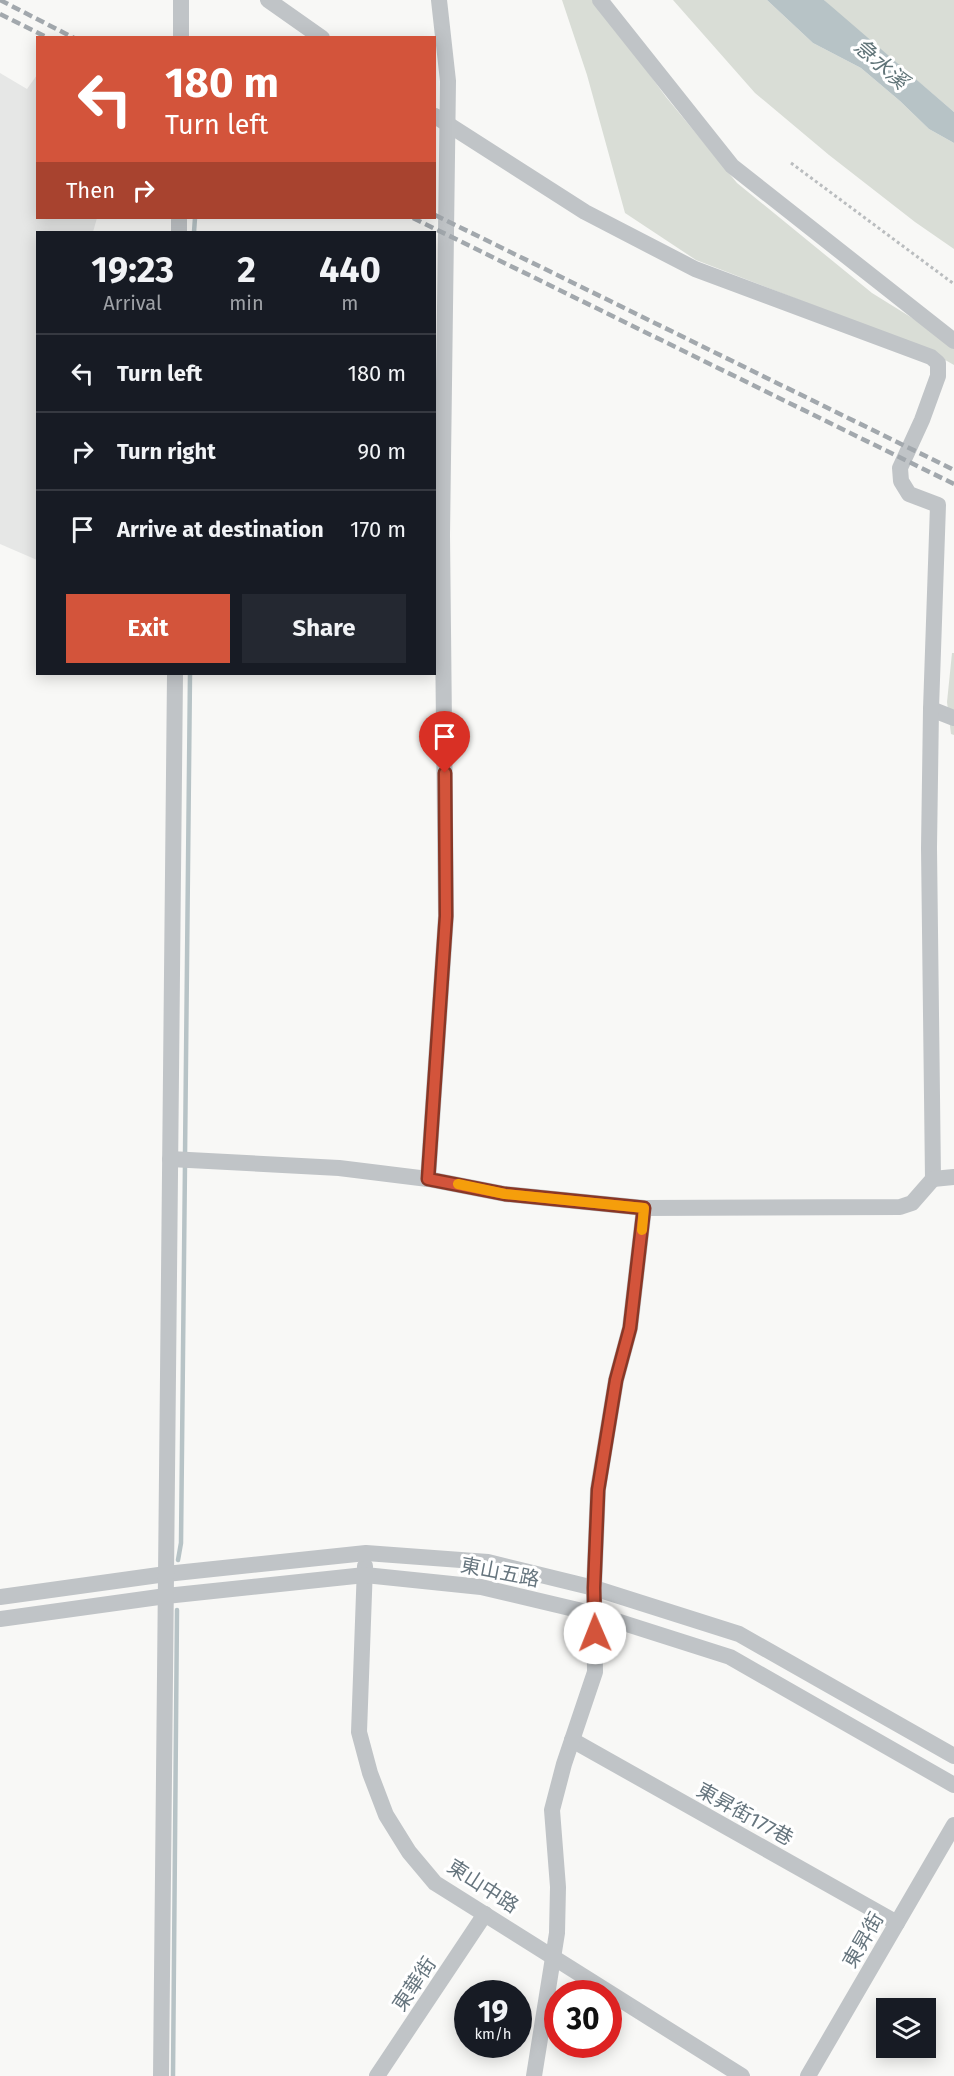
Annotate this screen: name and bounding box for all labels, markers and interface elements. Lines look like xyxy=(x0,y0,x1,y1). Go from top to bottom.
water label: 急水溪 xyxy=(849,34,916,96)
text: 180 m xyxy=(165,58,279,108)
icon: left xyxy=(66,60,144,138)
text: Turn left xyxy=(165,109,268,141)
icon: right xyxy=(127,174,160,207)
text: Then xyxy=(66,177,115,204)
text: 19:23 xyxy=(91,248,174,292)
text: 2 xyxy=(237,248,256,292)
text: 440 xyxy=(319,248,381,292)
text: Arrival xyxy=(103,291,162,315)
text: min xyxy=(229,291,264,315)
text: m xyxy=(341,291,358,315)
icon: left xyxy=(66,357,99,390)
text: Turn left xyxy=(117,360,202,387)
text: 180 m xyxy=(347,360,406,387)
icon: right xyxy=(66,435,99,468)
text: Turn right xyxy=(117,438,216,465)
text: 90 m xyxy=(357,438,406,465)
icon: arrive xyxy=(66,513,99,546)
text: Arrive at destination xyxy=(117,516,324,543)
text: 170 m xyxy=(350,516,406,543)
button: Exit xyxy=(66,594,230,663)
button: Share xyxy=(242,594,406,663)
pin xyxy=(419,711,470,773)
icon: arrive xyxy=(428,720,461,753)
street label: 東山五路 xyxy=(458,1553,542,1591)
position arrow xyxy=(563,1601,627,1665)
street label: 東昇街177巷 xyxy=(693,1778,797,1850)
street label: 東山中路 xyxy=(443,1854,523,1918)
street label: 東昇街 xyxy=(838,1908,888,1972)
street label: 東華街 xyxy=(387,1952,441,2016)
speed limit sign: 30 xyxy=(544,1980,622,2058)
text: 19 xyxy=(478,1994,508,2030)
map controls xyxy=(876,1998,936,2058)
button: layers xyxy=(876,1998,936,2058)
text: km/h xyxy=(474,2025,512,2043)

